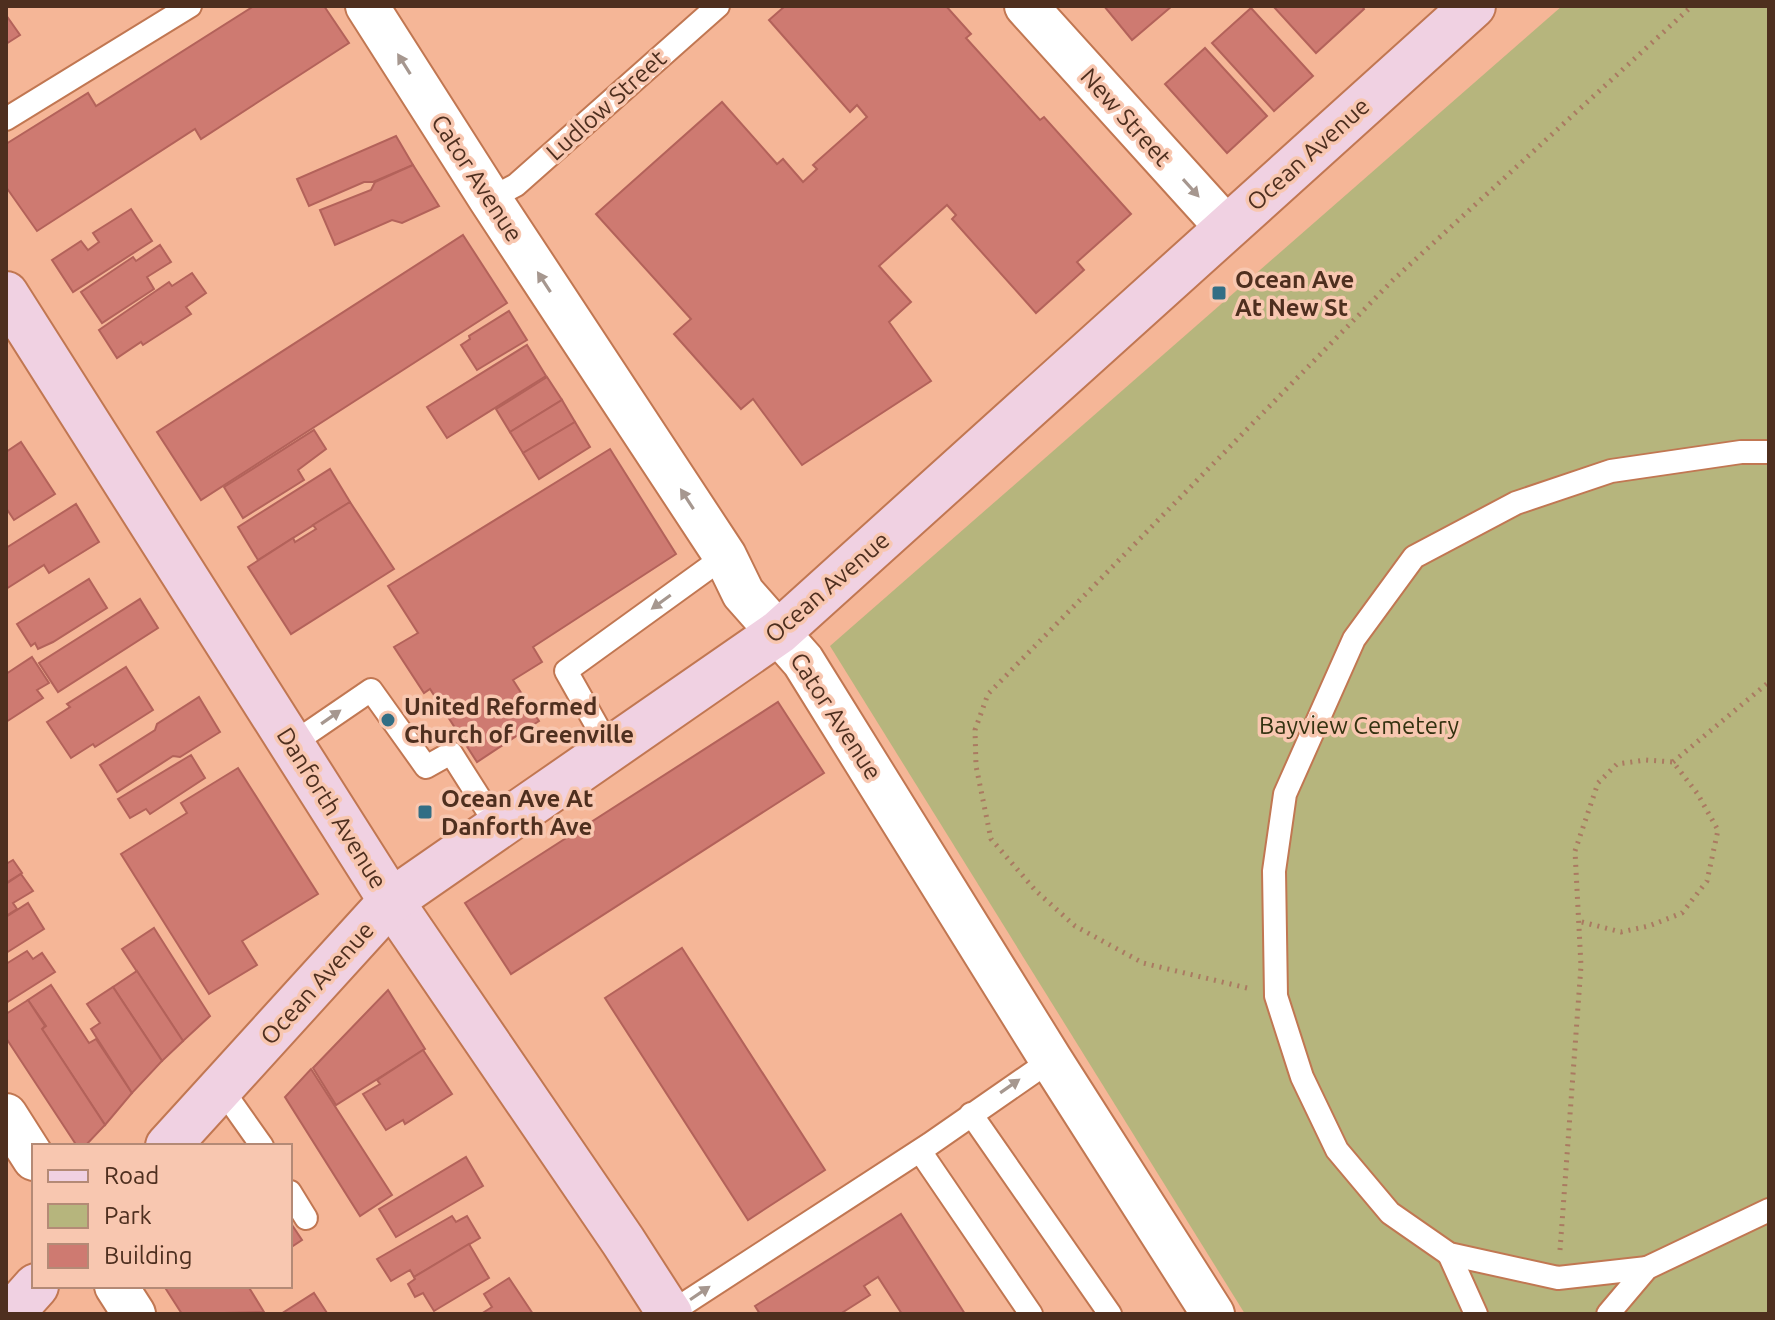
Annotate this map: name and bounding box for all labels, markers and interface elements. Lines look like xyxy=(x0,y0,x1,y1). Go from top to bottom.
street label: Ludlow Street xyxy=(541,44,672,166)
one-way arrow xyxy=(396,53,411,74)
street label: New Street xyxy=(1075,63,1177,172)
street label: Ocean Avenue xyxy=(1241,92,1375,216)
street label: Cator Avenue xyxy=(426,109,528,247)
one-way arrow xyxy=(1181,179,1199,198)
place label: Ocean Ave At New St xyxy=(1235,266,1354,321)
one-way arrow xyxy=(537,272,552,293)
marker: Ocean Ave At New St xyxy=(1210,284,1228,302)
one-way arrow xyxy=(680,489,695,510)
street label: Ocean Avenue xyxy=(760,526,894,648)
one-way arrow xyxy=(651,594,672,609)
street label: Cator Avenue xyxy=(785,647,887,785)
place label: United Reformed Church of Greenville xyxy=(404,693,634,748)
one-way arrow xyxy=(320,709,342,725)
marker: United Reformed Church of Greenville xyxy=(379,711,397,729)
park label: Bayview Cemetery xyxy=(1259,712,1460,739)
street label: Danforth Avenue xyxy=(272,723,392,893)
place label: Ocean Ave At Danforth Ave xyxy=(441,785,593,840)
marker: Ocean Ave At Danforth Ave xyxy=(416,803,434,821)
street label: Ocean Avenue xyxy=(255,916,379,1050)
one-way arrow xyxy=(1000,1079,1021,1094)
legend xyxy=(32,1144,292,1288)
text: Road xyxy=(104,1162,159,1189)
text: Park xyxy=(104,1202,152,1229)
text: Building xyxy=(104,1242,192,1269)
one-way arrow xyxy=(689,1285,710,1300)

